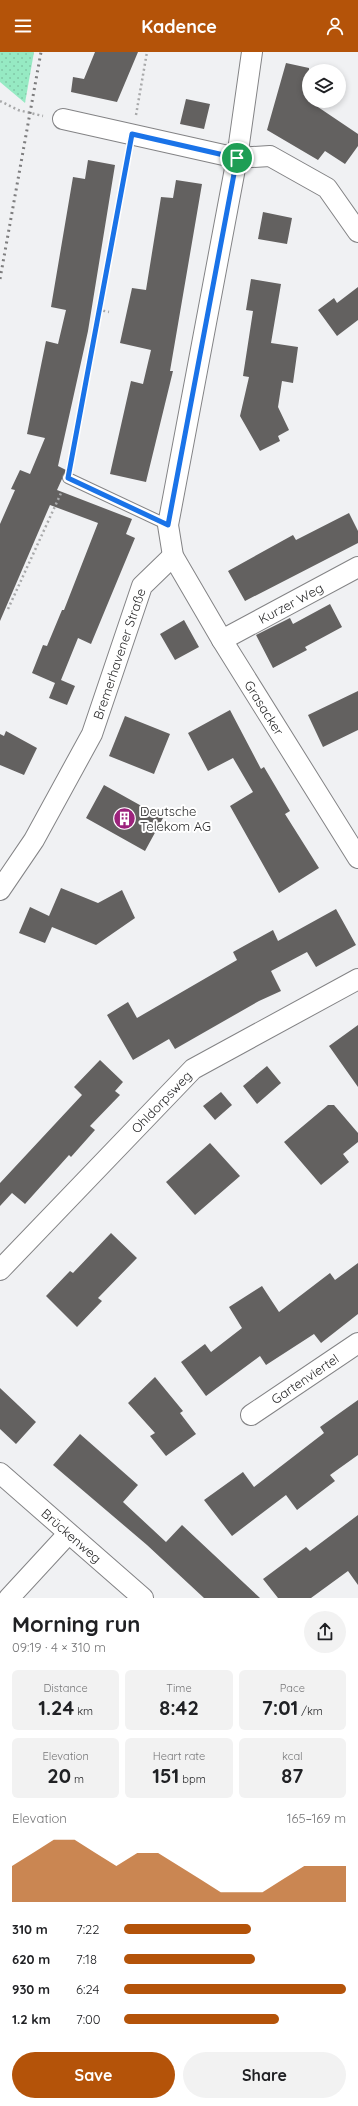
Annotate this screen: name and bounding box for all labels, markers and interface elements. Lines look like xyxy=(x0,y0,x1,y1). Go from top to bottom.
icon: menu xyxy=(12,15,34,37)
text: Kadence xyxy=(141,15,217,38)
icon: person xyxy=(324,15,346,37)
map controls xyxy=(302,64,346,108)
button: layers xyxy=(302,64,346,108)
pin xyxy=(220,141,254,175)
icon: arrive xyxy=(226,147,248,169)
street label: Kurzer Weg xyxy=(256,579,326,627)
street label: Bremerhavener Straße xyxy=(90,586,149,721)
street label: Grasacker xyxy=(241,677,287,738)
place label: Deutsche Telekom AG xyxy=(140,803,211,834)
building icon: Deutsche Telekom AG xyxy=(111,805,137,831)
street label: Ohldorpsweg xyxy=(128,1067,195,1136)
street label: Gartenviertel xyxy=(268,1350,342,1407)
street label: Brückenweg xyxy=(38,1505,105,1566)
text: Morning run xyxy=(12,1610,140,1638)
button: share xyxy=(304,1611,346,1653)
text: 09:19 · 4 × 310 m xyxy=(12,1639,106,1655)
text: Distance xyxy=(44,1681,88,1695)
text: Time xyxy=(166,1681,192,1695)
text: Pace xyxy=(280,1681,305,1695)
text: 1.24 xyxy=(38,1695,74,1720)
text: 8:42 xyxy=(159,1695,199,1720)
text: 7:01 xyxy=(262,1695,298,1720)
text: km xyxy=(74,1704,93,1718)
text: /km xyxy=(298,1704,323,1718)
text: Elevation xyxy=(42,1749,89,1763)
text: Heart rate xyxy=(153,1749,205,1763)
text: kcal xyxy=(282,1749,303,1763)
text: 20 xyxy=(47,1763,71,1788)
text: 151 xyxy=(152,1763,179,1788)
text: 87 xyxy=(281,1763,303,1788)
text: m xyxy=(71,1772,84,1786)
text: bpm xyxy=(179,1772,206,1786)
text: Elevation xyxy=(12,1810,67,1826)
text: 165–169 m xyxy=(287,1810,346,1826)
text: 310 m xyxy=(12,1921,48,1937)
text: 7:22 xyxy=(76,1921,100,1937)
text: 620 m xyxy=(12,1951,50,1967)
text: 7:18 xyxy=(76,1951,97,1967)
text: 930 m xyxy=(12,1981,50,1997)
text: 6:24 xyxy=(76,1981,99,1997)
text: 1.2 km xyxy=(12,2011,51,2027)
text: 7:00 xyxy=(76,2011,101,2027)
button: Save xyxy=(12,2052,175,2098)
button: Share xyxy=(183,2052,346,2098)

